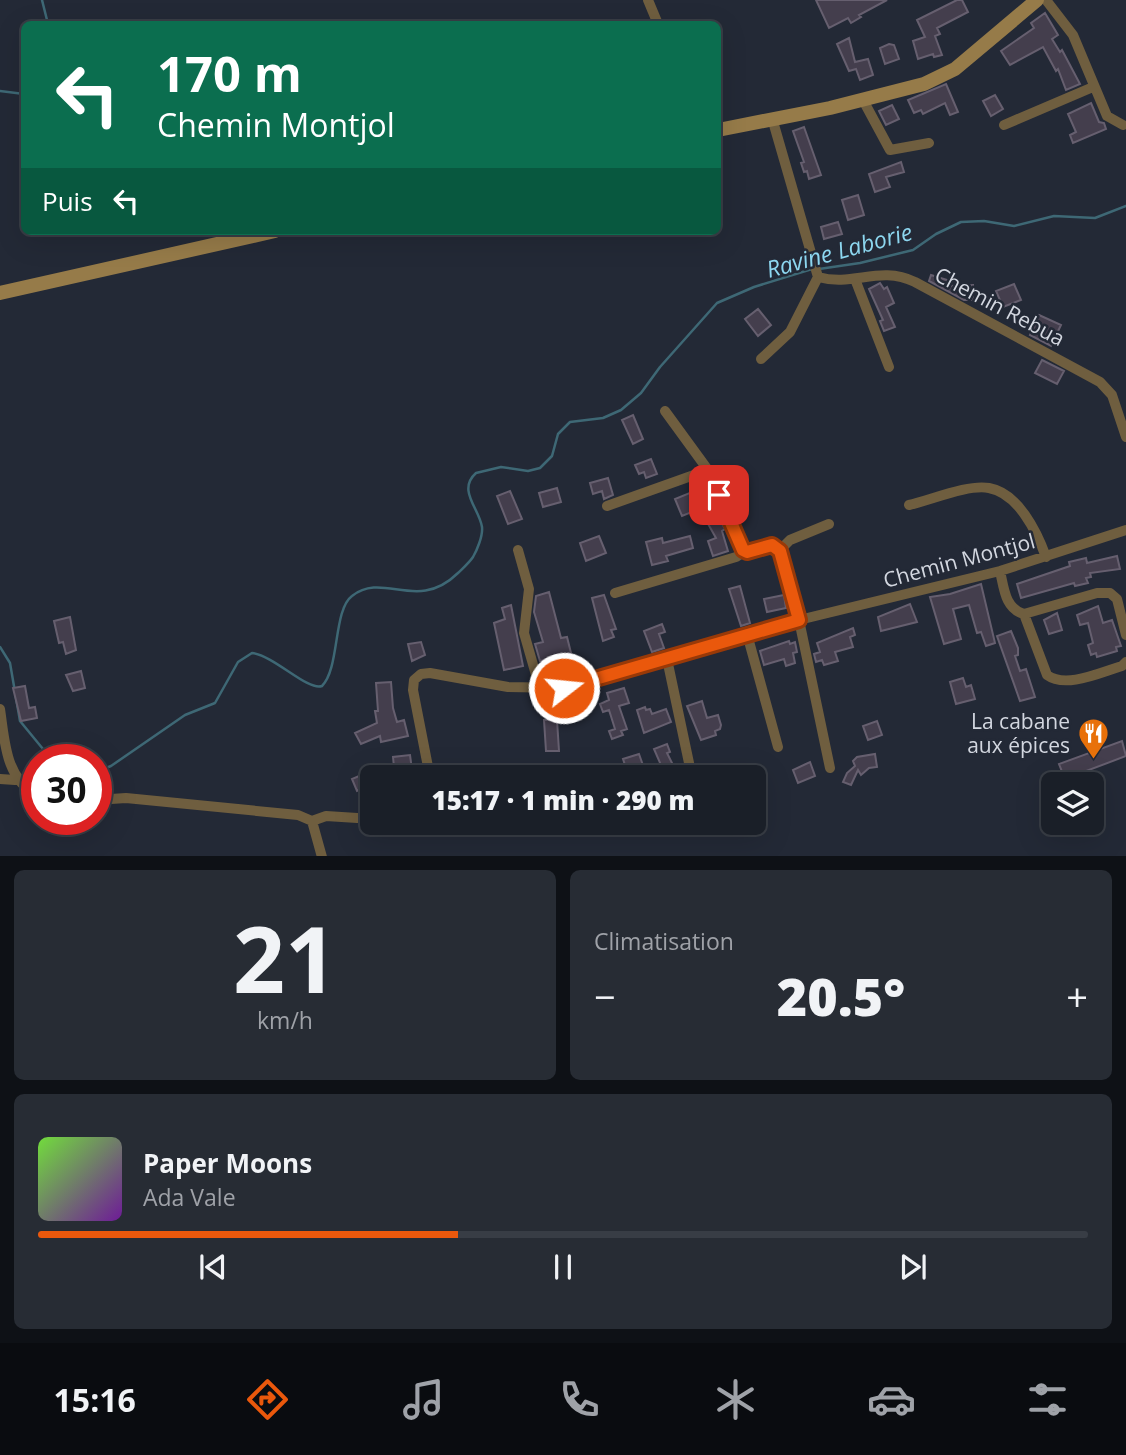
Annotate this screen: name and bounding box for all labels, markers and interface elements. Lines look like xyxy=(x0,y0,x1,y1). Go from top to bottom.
text: 170 m xyxy=(157,40,302,106)
icon: left xyxy=(42,49,133,140)
text: Chemin Montjol xyxy=(157,103,395,146)
icon: left xyxy=(107,182,145,220)
text: Puis xyxy=(42,183,93,219)
water label: Ravine Laborie xyxy=(762,215,916,285)
street label: Chemin Rebua xyxy=(930,260,1070,352)
pin xyxy=(689,465,749,525)
icon: arrive xyxy=(700,476,738,514)
street label: Chemin Montjol xyxy=(880,526,1038,594)
position arrow xyxy=(527,651,601,725)
place label: La cabane aux épices xyxy=(967,707,1070,759)
restaurant icon: La cabane aux épices xyxy=(1076,716,1110,760)
speed limit sign: 30 xyxy=(21,744,112,835)
map controls xyxy=(1041,772,1104,835)
button: layers xyxy=(1041,772,1104,835)
text: 15:17 · 1 min · 290 m xyxy=(432,782,694,818)
text: 21 xyxy=(233,896,337,1020)
text: Climatisation xyxy=(594,925,734,957)
text: 20.5° xyxy=(777,960,905,1031)
text: − xyxy=(594,970,616,1022)
text: + xyxy=(1066,970,1088,1022)
text: km/h xyxy=(257,1004,313,1036)
text: Paper Moons xyxy=(143,1145,312,1181)
text: Ada Vale xyxy=(143,1181,236,1213)
icon: previous xyxy=(194,1248,232,1286)
icon: pause xyxy=(544,1248,582,1286)
icon: next xyxy=(894,1248,932,1286)
icon: directions xyxy=(243,1375,292,1424)
icon: music xyxy=(399,1375,448,1424)
icon: phone xyxy=(555,1375,604,1424)
icon: climate xyxy=(711,1375,760,1424)
icon: car xyxy=(867,1375,916,1424)
icon: filters xyxy=(1023,1375,1072,1424)
text: 15:16 xyxy=(54,1378,136,1421)

